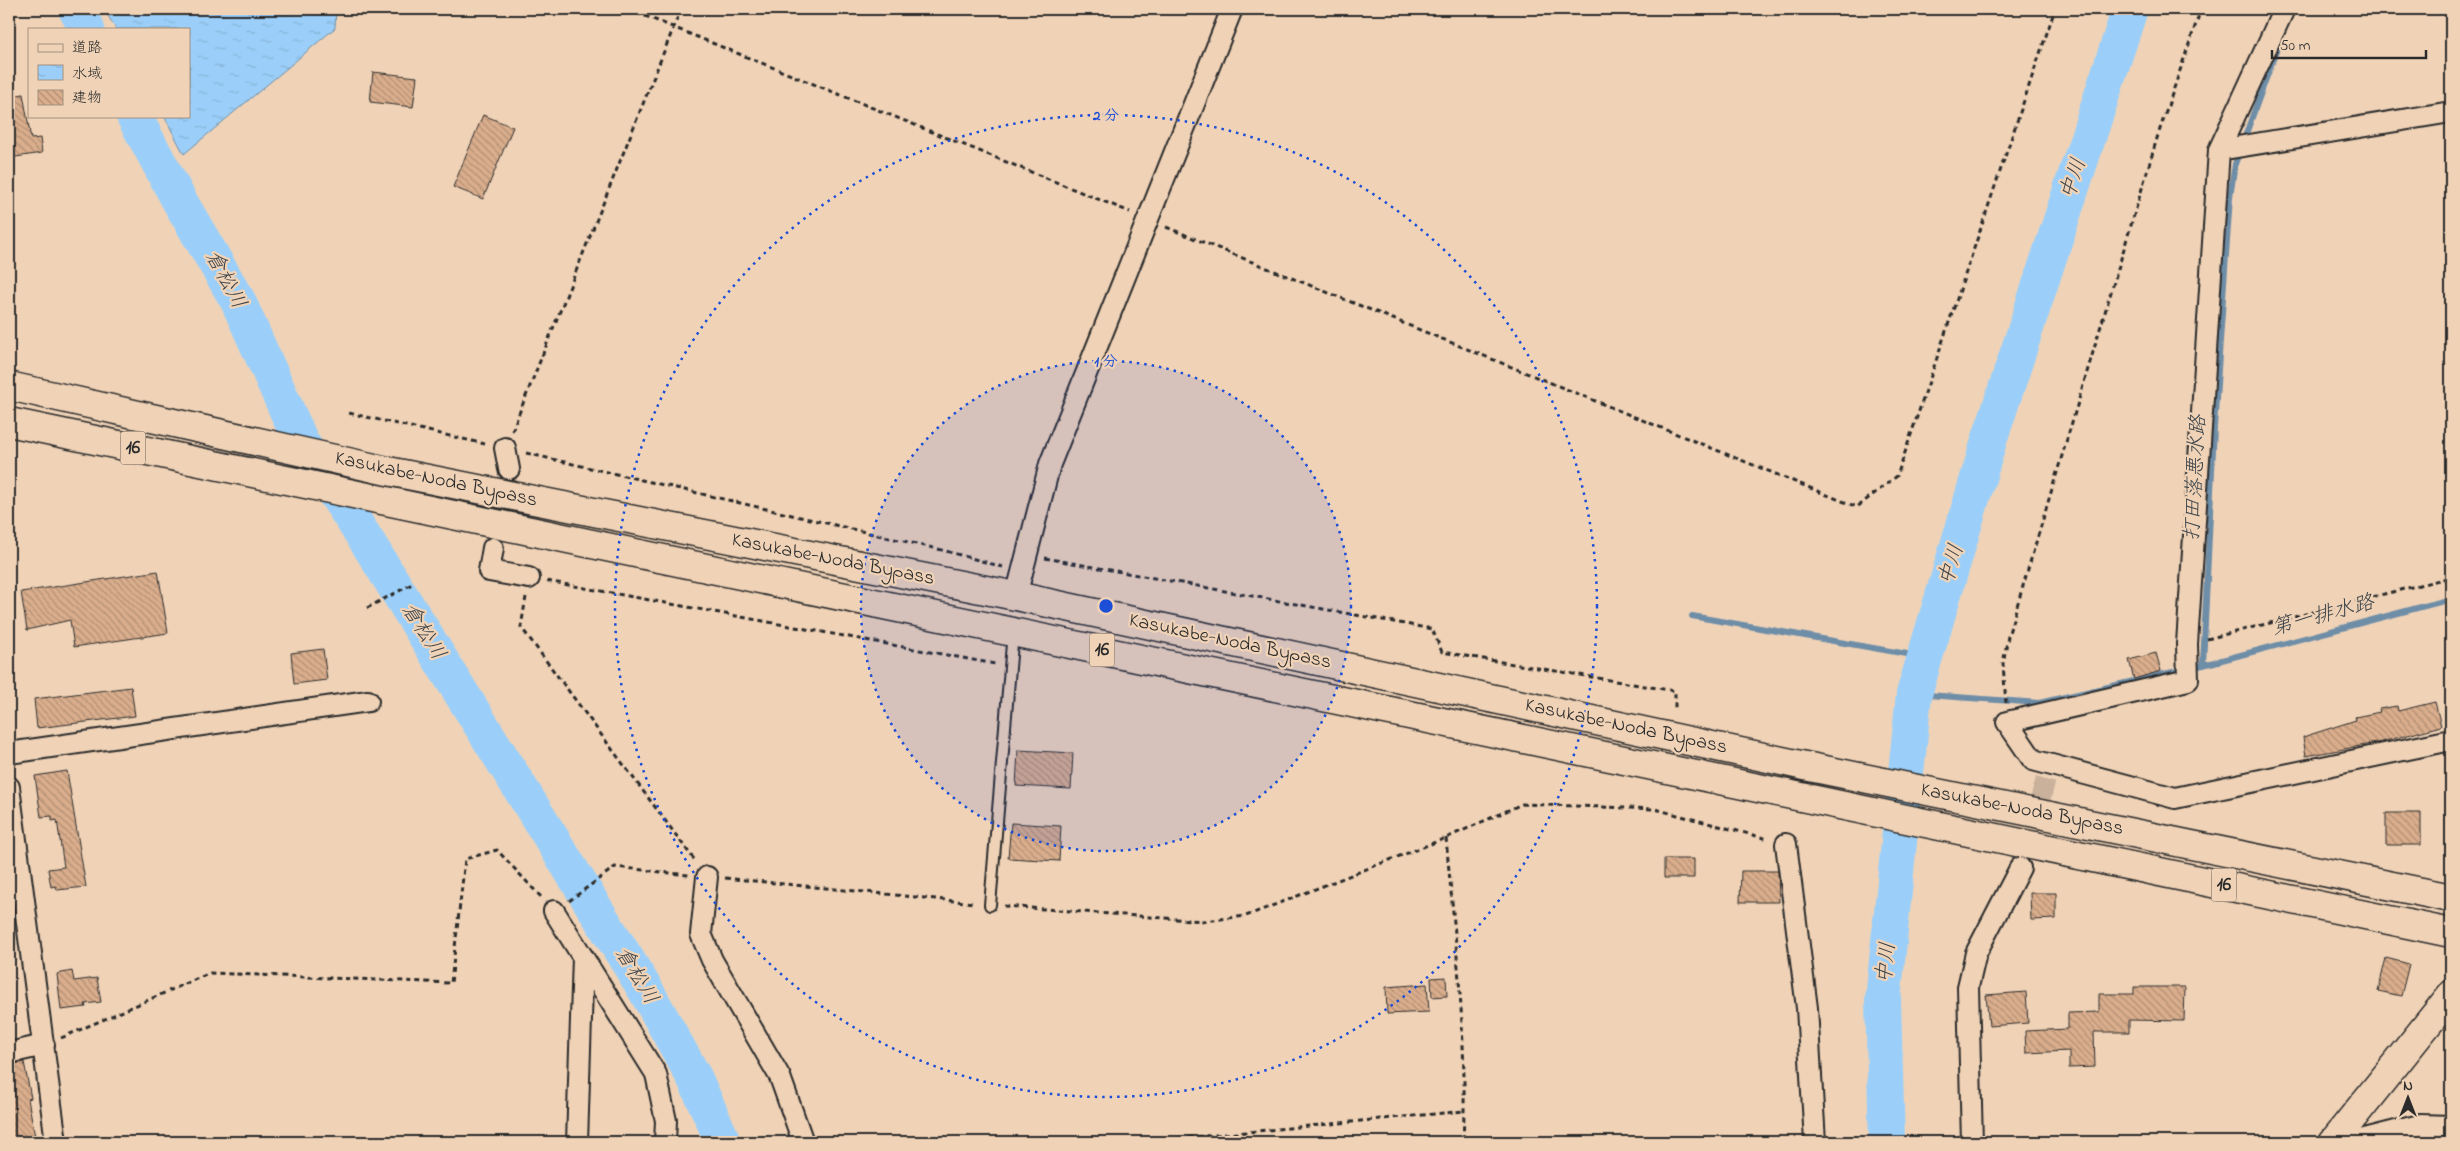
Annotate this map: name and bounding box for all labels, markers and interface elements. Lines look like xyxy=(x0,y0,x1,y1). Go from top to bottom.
legend xyxy=(28,28,190,118)
scale bar xyxy=(2272,28,2426,60)
text: 50 m xyxy=(2280,35,2311,57)
text: 道路 xyxy=(72,37,102,59)
text: 水域 xyxy=(72,63,102,85)
text: 建物 xyxy=(72,87,102,109)
text: 2 分 xyxy=(1092,105,1119,127)
water label: 中川 xyxy=(2053,154,2095,204)
water label: 倉松川 xyxy=(197,245,253,315)
text: 1 分 xyxy=(1094,351,1118,373)
water label: 打田落悪水路 xyxy=(2178,413,2214,542)
road number: 16 xyxy=(120,432,146,464)
street label: Kasukabe-Noda Bypass xyxy=(332,444,540,516)
street label: Kasukabe-Noda Bypass xyxy=(729,526,937,594)
water label: 中川 xyxy=(1932,541,1972,589)
water label: 第一排水路 xyxy=(2268,588,2379,644)
water label: 倉松川 xyxy=(394,597,452,667)
centre of rings xyxy=(1097,597,1115,615)
street label: Kasukabe-Noda Bypass xyxy=(1126,606,1334,678)
road number: 16 xyxy=(1090,634,1114,666)
street label: Kasukabe-Noda Bypass xyxy=(1522,691,1730,763)
street label: Kasukabe-Noda Bypass xyxy=(1918,776,2126,844)
road number: 16 xyxy=(2212,868,2236,902)
water label: 倉松川 xyxy=(607,941,665,1011)
water label: 中川 xyxy=(1870,941,1904,985)
north arrow xyxy=(2382,1074,2432,1124)
text: N xyxy=(2403,1076,2413,1097)

